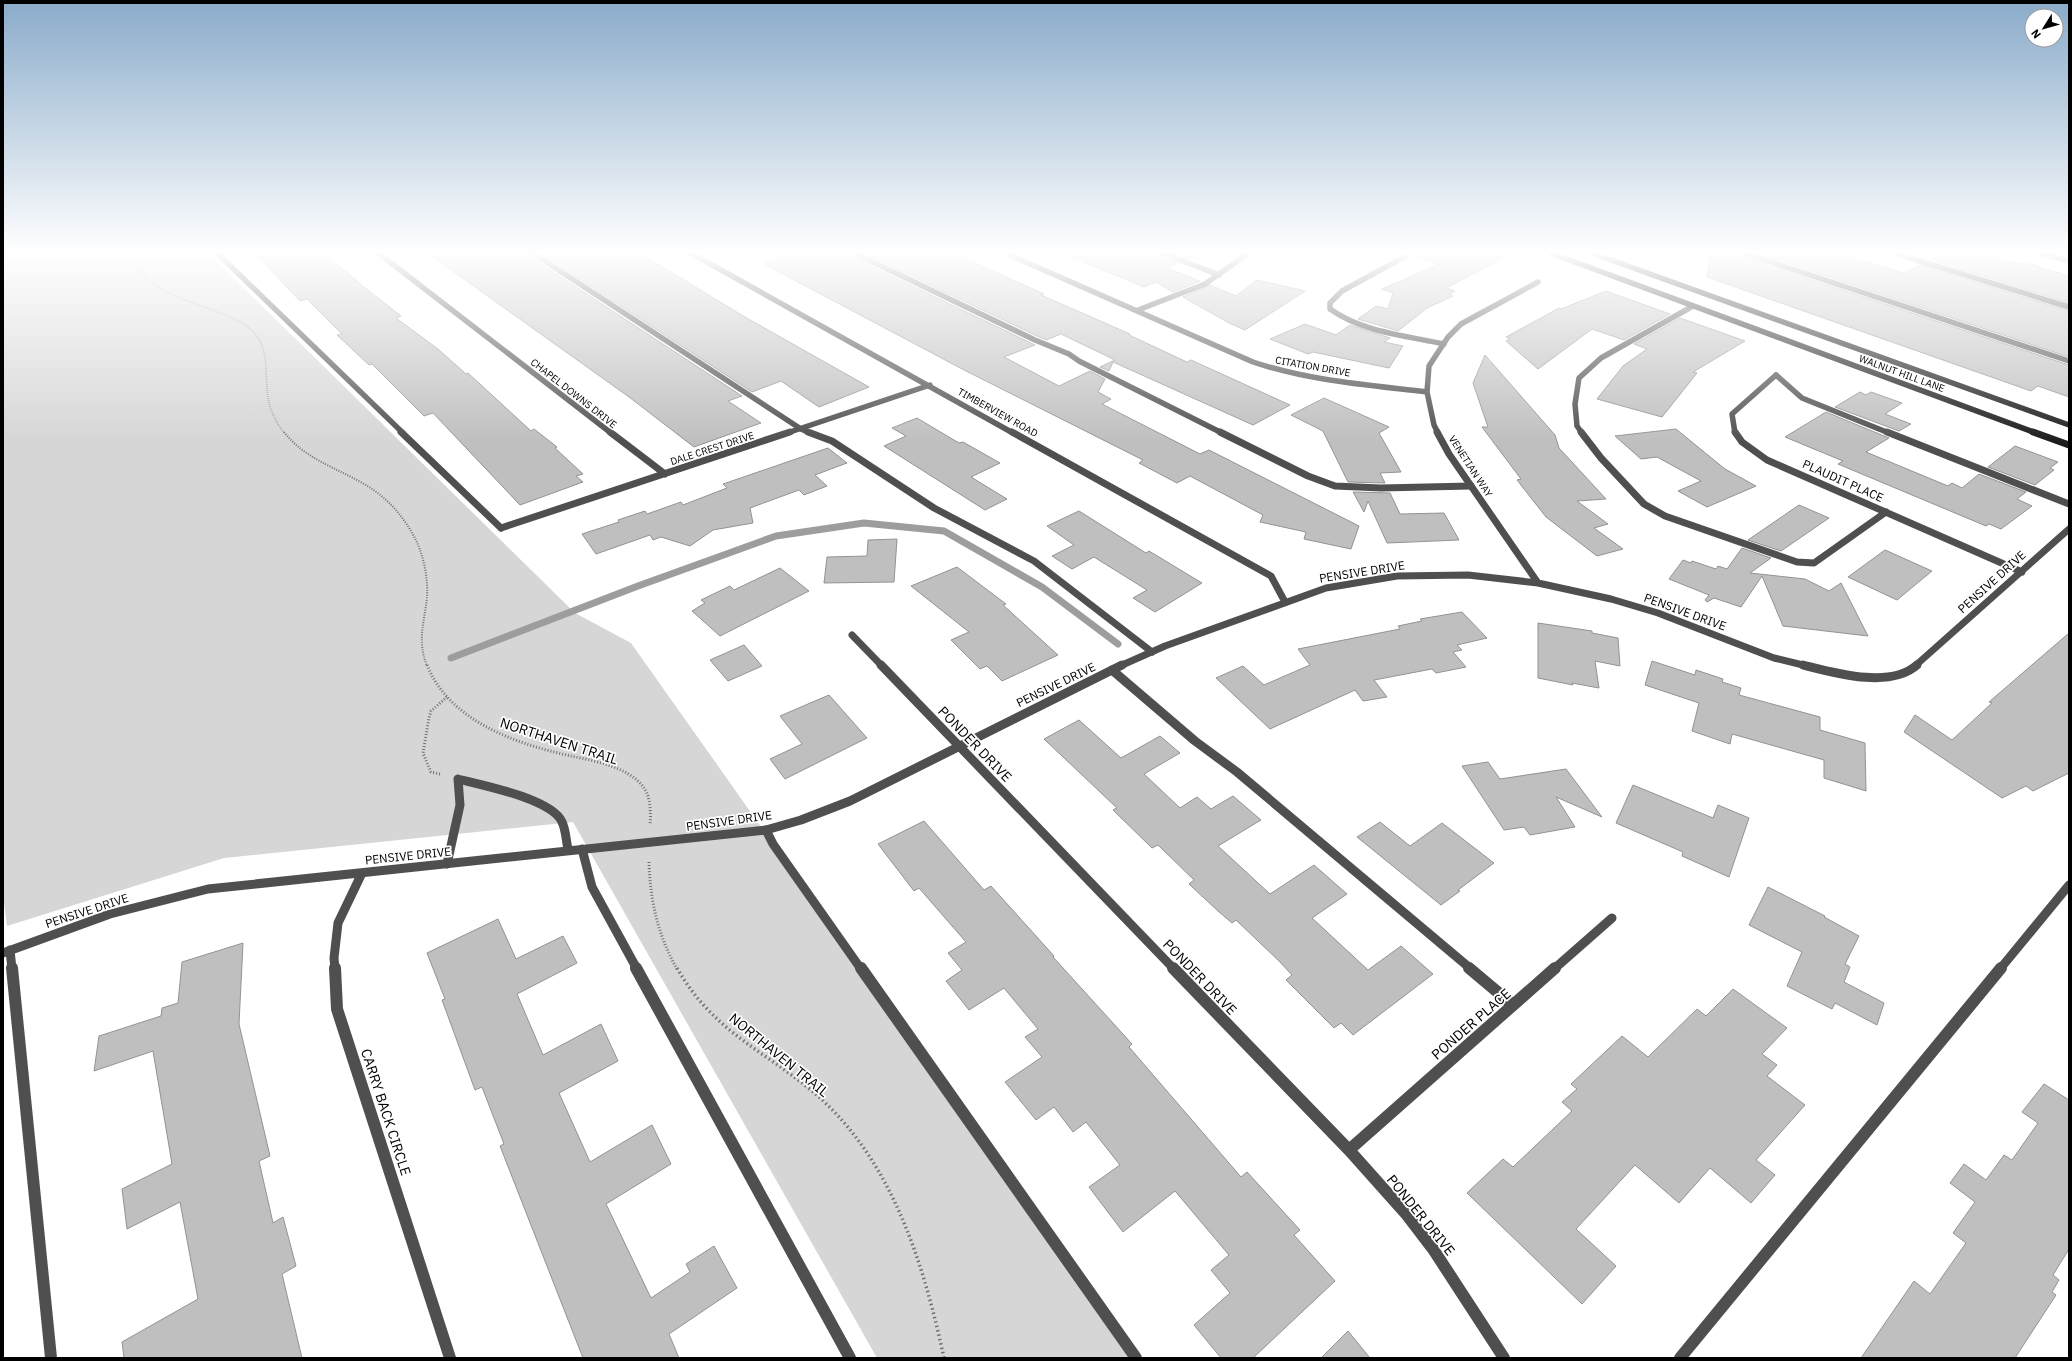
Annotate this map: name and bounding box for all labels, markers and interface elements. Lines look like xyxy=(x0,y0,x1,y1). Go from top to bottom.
north arrow xyxy=(2024,8,2064,48)
text: N xyxy=(2028,27,2044,41)
street label: WALNUT HILL LANE xyxy=(1857,352,1947,395)
street label: CITATION DRIVE xyxy=(1274,353,1352,380)
street label: CHAPEL DOWNS DRIVE xyxy=(528,356,620,431)
street label: TIMBERVIEW ROAD xyxy=(955,385,1040,440)
street label: DALE CREST DRIVE xyxy=(669,429,756,468)
street label: VENETIAN WAY xyxy=(1446,433,1495,500)
street label: PLAUDIT PLACE xyxy=(1800,456,1886,505)
street label: PENSIVE DRIVE xyxy=(1955,547,2029,616)
street label: PENSIVE DRIVE xyxy=(1318,557,1406,586)
street label: PENSIVE DRIVE xyxy=(1642,590,1728,633)
street label: PENSIVE DRIVE xyxy=(1014,659,1098,710)
street label: PONDER DRIVE xyxy=(934,702,1016,786)
street label: NORTHAVEN TRAIL xyxy=(498,713,620,769)
street label: PENSIVE DRIVE xyxy=(685,807,773,834)
street label: PENSIVE DRIVE xyxy=(364,844,452,867)
street label: PENSIVE DRIVE xyxy=(43,890,130,931)
street label: PONDER DRIVE xyxy=(1159,935,1241,1019)
street label: PONDER PLACE xyxy=(1428,985,1514,1063)
street label: NORTHAVEN TRAIL xyxy=(725,1009,833,1101)
street label: CARRY BACK CIRCLE xyxy=(357,1046,415,1178)
street label: PONDER DRIVE xyxy=(1383,1171,1459,1259)

